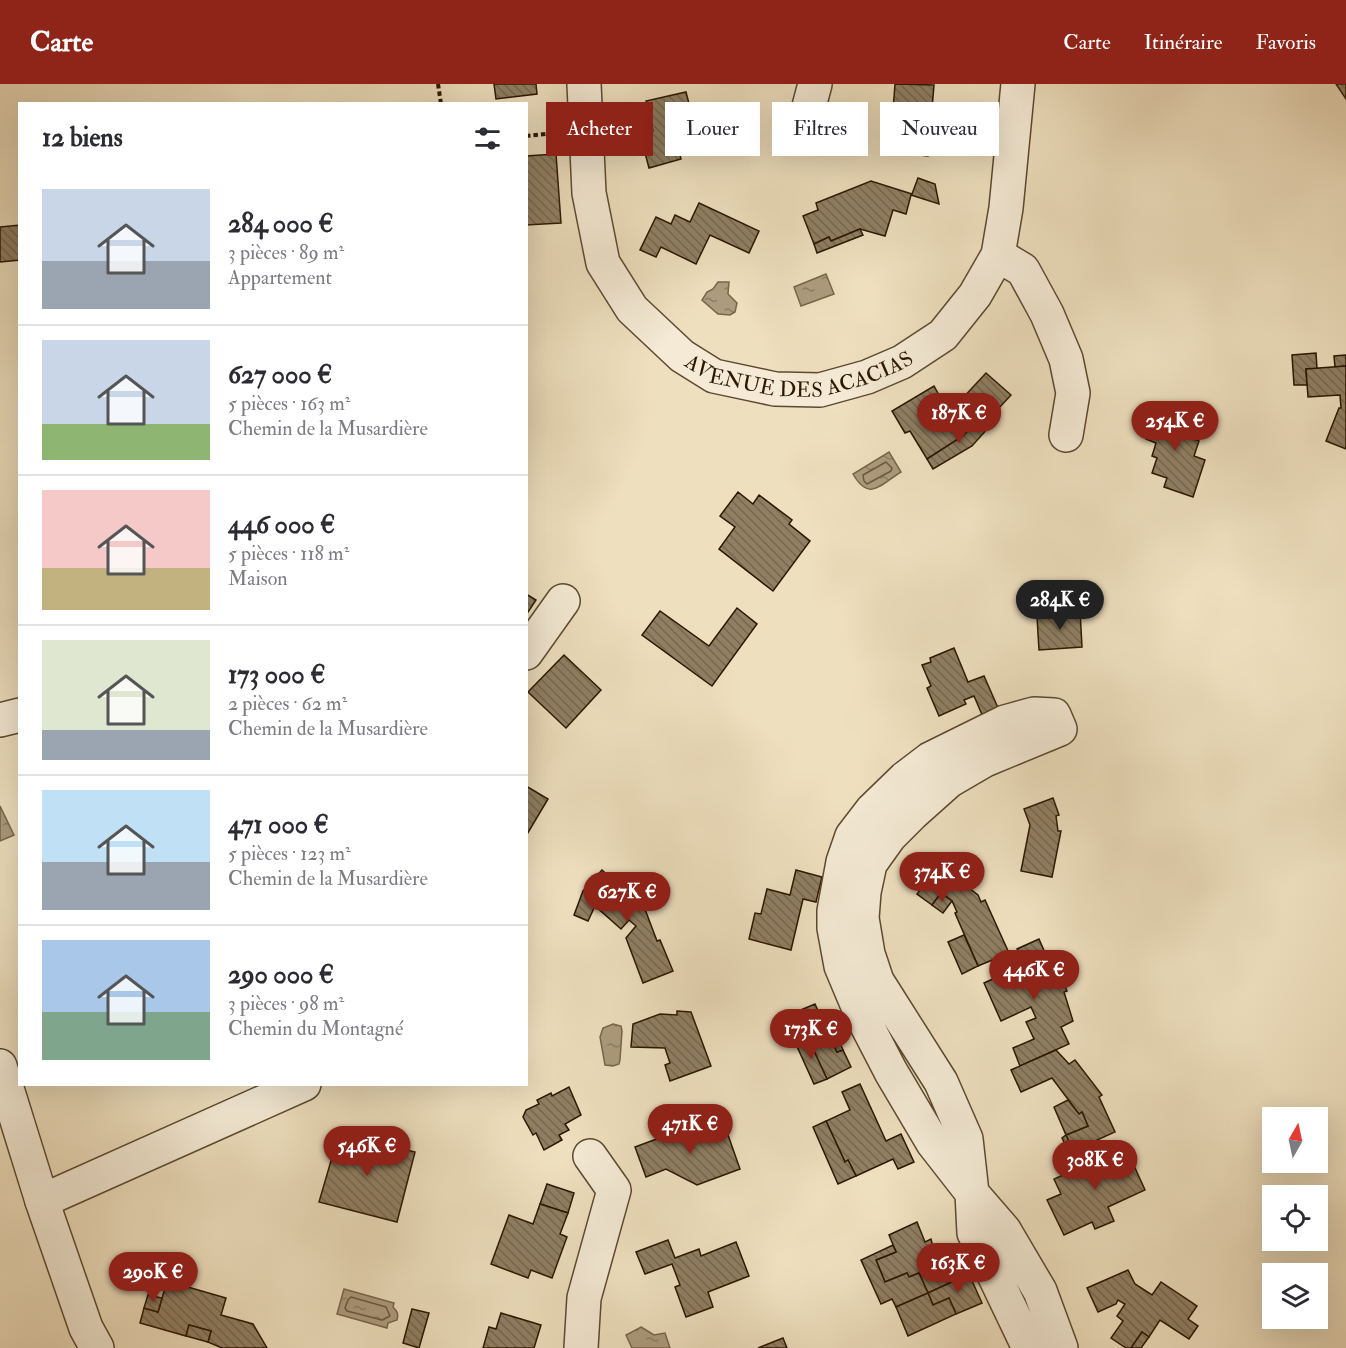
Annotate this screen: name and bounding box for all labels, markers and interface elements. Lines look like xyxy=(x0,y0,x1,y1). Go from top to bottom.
text: Carte xyxy=(30,25,93,60)
text: Carte xyxy=(1063,29,1111,56)
text: Itinéraire xyxy=(1144,29,1222,56)
text: Favoris xyxy=(1255,29,1316,56)
chip: Acheter xyxy=(546,102,653,156)
chip: Louer xyxy=(665,102,760,156)
chip: Filtres xyxy=(772,102,868,156)
chip: Nouveau xyxy=(880,102,999,156)
text: 12 biens xyxy=(42,122,123,154)
icon: filters xyxy=(471,122,504,155)
text: 284 000 € xyxy=(228,208,334,240)
icon: home xyxy=(90,213,162,285)
text: 3 pièces · 89 m² xyxy=(228,240,344,265)
text: Appartement xyxy=(228,265,332,290)
street label: AVENUE DES ACACIAS xyxy=(680,338,916,364)
text: AVENUE DES ACACIAS xyxy=(679,345,918,404)
text: 627 000 € xyxy=(228,359,332,391)
icon: home xyxy=(90,364,162,436)
text: 5 pièces · 163 m² xyxy=(228,391,350,416)
pin: 187K € xyxy=(910,393,1008,444)
text: 187K € xyxy=(931,400,987,425)
pin: 254K € xyxy=(1126,401,1224,452)
text: 254K € xyxy=(1145,408,1205,433)
text: Chemin de la Musardière xyxy=(228,416,428,441)
text: 446 000 € xyxy=(228,509,335,541)
icon: home xyxy=(90,514,162,586)
text: 5 pièces · 118 m² xyxy=(228,541,349,566)
text: Maison xyxy=(228,566,288,591)
pin: 284K € xyxy=(1011,580,1109,631)
text: 284K € xyxy=(1030,587,1090,612)
text: 173 000 € xyxy=(228,659,325,691)
icon: home xyxy=(90,664,162,736)
text: 2 pièces · 62 m² xyxy=(228,691,347,716)
text: Chemin de la Musardière xyxy=(228,716,428,741)
text: 471 000 € xyxy=(228,809,329,841)
icon: home xyxy=(90,814,162,886)
text: 5 pièces · 123 m² xyxy=(228,841,351,866)
pin: 374K € xyxy=(893,852,991,903)
text: 374K € xyxy=(914,859,971,884)
text: Chemin de la Musardière xyxy=(228,866,428,891)
pin: 627K € xyxy=(578,872,676,923)
text: 627K € xyxy=(597,879,657,904)
pin: 446K € xyxy=(985,950,1083,1001)
text: 446K € xyxy=(1003,957,1065,982)
text: 290 000 € xyxy=(228,959,334,991)
icon: home xyxy=(90,964,162,1036)
text: 3 pièces · 98 m² xyxy=(228,991,344,1016)
pin: 173K € xyxy=(762,1009,860,1060)
text: Chemin du Montagné xyxy=(228,1016,403,1041)
text: 173K € xyxy=(784,1016,838,1041)
pin: 471K € xyxy=(641,1104,739,1155)
north arrow xyxy=(1262,1107,1328,1173)
map controls xyxy=(1262,1107,1328,1329)
text: 471K € xyxy=(662,1111,718,1136)
pin: 546K € xyxy=(318,1126,416,1177)
text: 546K € xyxy=(337,1133,397,1158)
pin: 308K € xyxy=(1046,1140,1144,1191)
text: 308K € xyxy=(1066,1147,1124,1172)
button: locate xyxy=(1262,1185,1328,1251)
pin: 163K € xyxy=(909,1243,1007,1294)
text: 163K € xyxy=(931,1250,985,1275)
pin: 290K € xyxy=(104,1252,202,1303)
text: 290K € xyxy=(123,1259,183,1284)
button: layers xyxy=(1262,1263,1328,1329)

